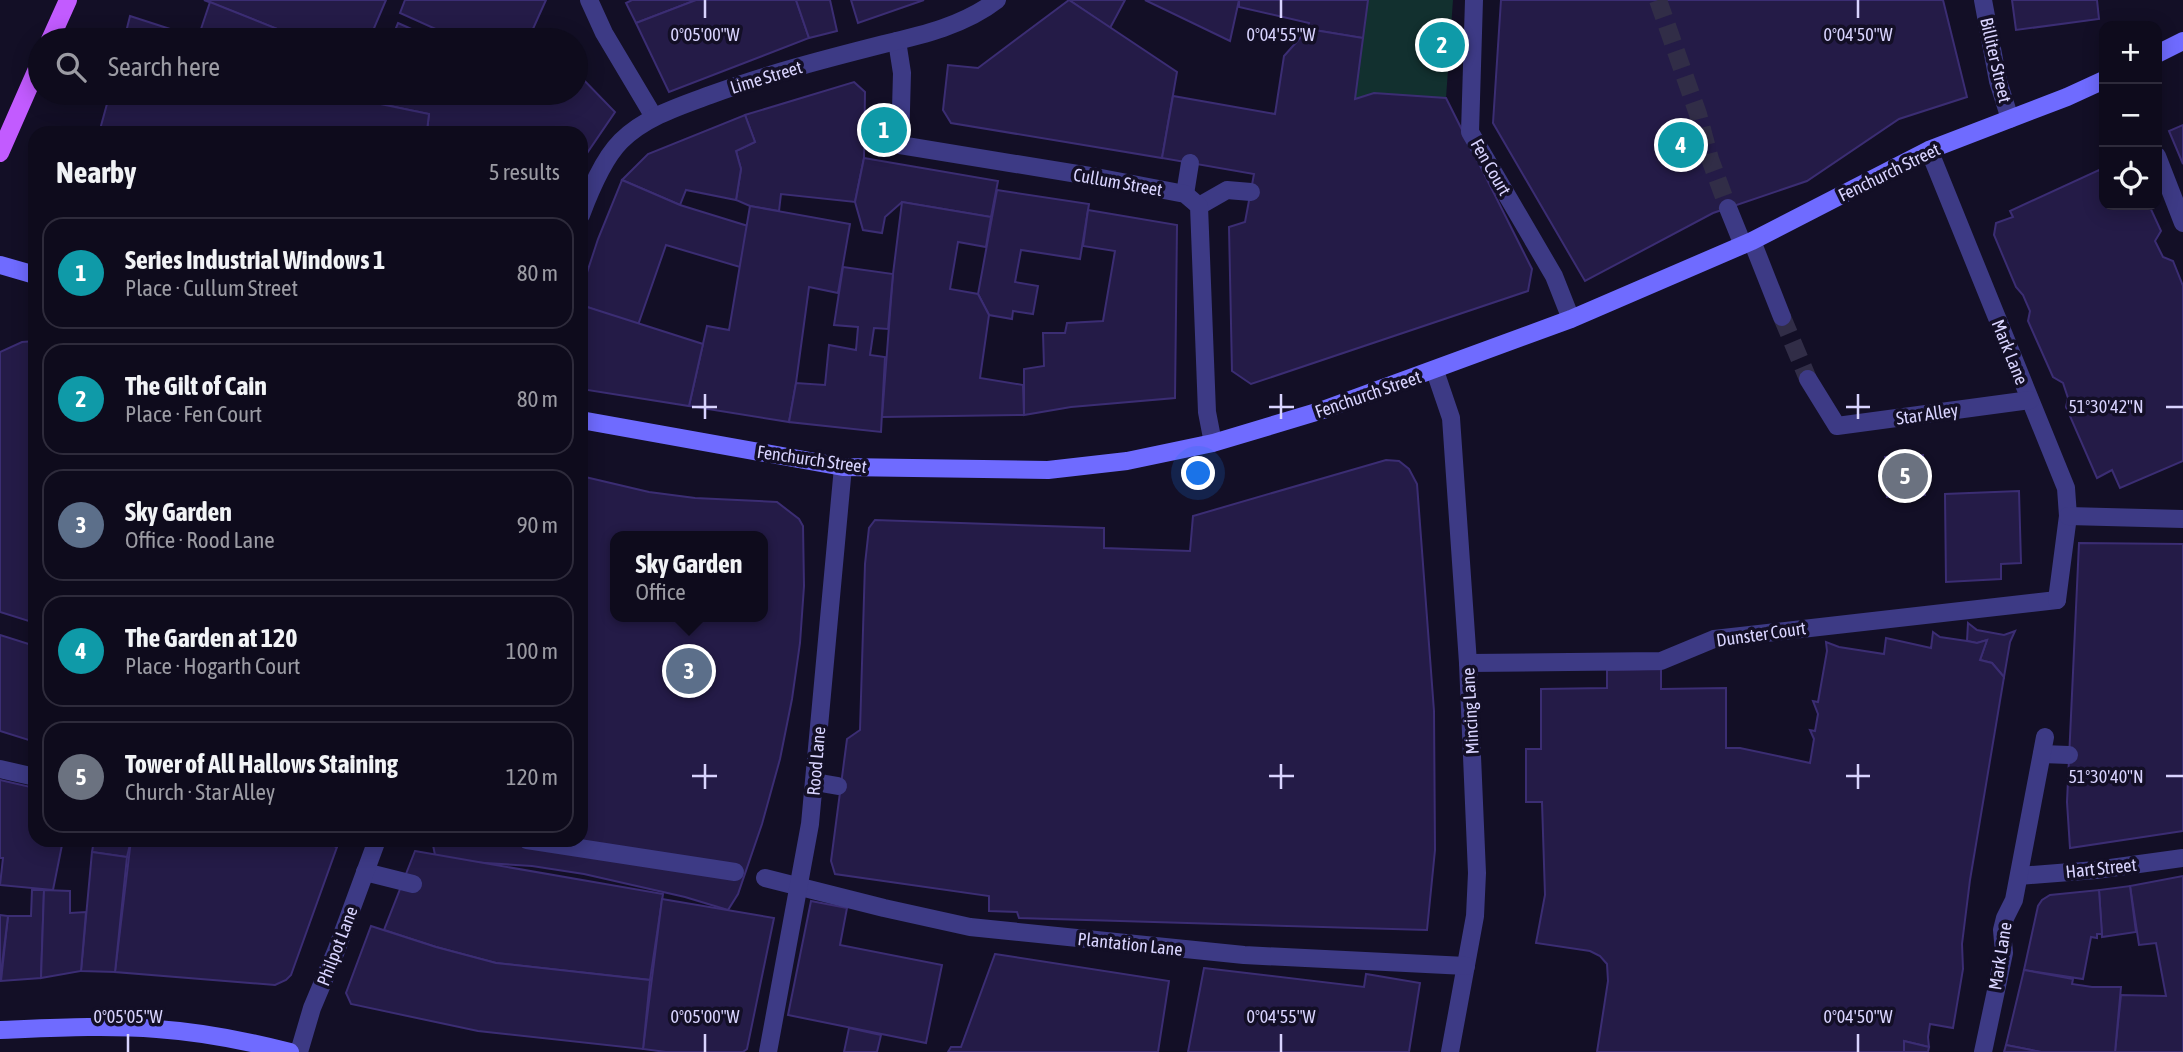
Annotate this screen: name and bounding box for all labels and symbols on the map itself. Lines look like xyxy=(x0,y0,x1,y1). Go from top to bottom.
street label: Billiter Street xyxy=(1976,15,2016,105)
pin: 2 xyxy=(1419,19,1465,71)
text: 0°05'00"W xyxy=(670,24,740,45)
text: 0°04'55"W xyxy=(1246,24,1316,45)
text: 0°04'50"W xyxy=(1823,24,1893,45)
street label: Lime Street xyxy=(727,56,805,98)
pin: 1 xyxy=(861,104,907,156)
pin: 4 xyxy=(1658,119,1704,171)
street label: Fen Court xyxy=(1466,135,1516,199)
street label: Fenchurch Street xyxy=(1835,138,1943,206)
street label: Cullum Street xyxy=(1072,164,1164,200)
street label: Mark Lane xyxy=(1987,316,2033,388)
street label: Fenchurch Street xyxy=(1312,366,1424,422)
text: 51°30'42"N xyxy=(2068,396,2144,417)
street label: Star Alley xyxy=(1895,399,1959,429)
street label: Fenchurch Street xyxy=(756,441,868,477)
pin: 5 xyxy=(1882,450,1928,502)
your location xyxy=(1181,456,1215,490)
street label: Dunster Court xyxy=(1715,617,1807,651)
pin: 3 xyxy=(666,645,712,697)
street label: Mincing Lane xyxy=(1457,667,1483,755)
street label: Rood Lane xyxy=(803,726,829,796)
text: 51°30'40"N xyxy=(2068,766,2144,787)
street label: Hart Street xyxy=(2065,854,2137,882)
street label: Philpot Lane xyxy=(312,903,362,989)
street label: Mark Lane xyxy=(1984,921,2016,991)
street label: Plantation Lane xyxy=(1076,928,1184,960)
text: 0°05'05"W xyxy=(93,1006,163,1027)
text: 0°05'00"W xyxy=(670,1006,740,1027)
text: 0°04'55"W xyxy=(1246,1006,1316,1027)
text: 0°04'50"W xyxy=(1823,1006,1893,1027)

